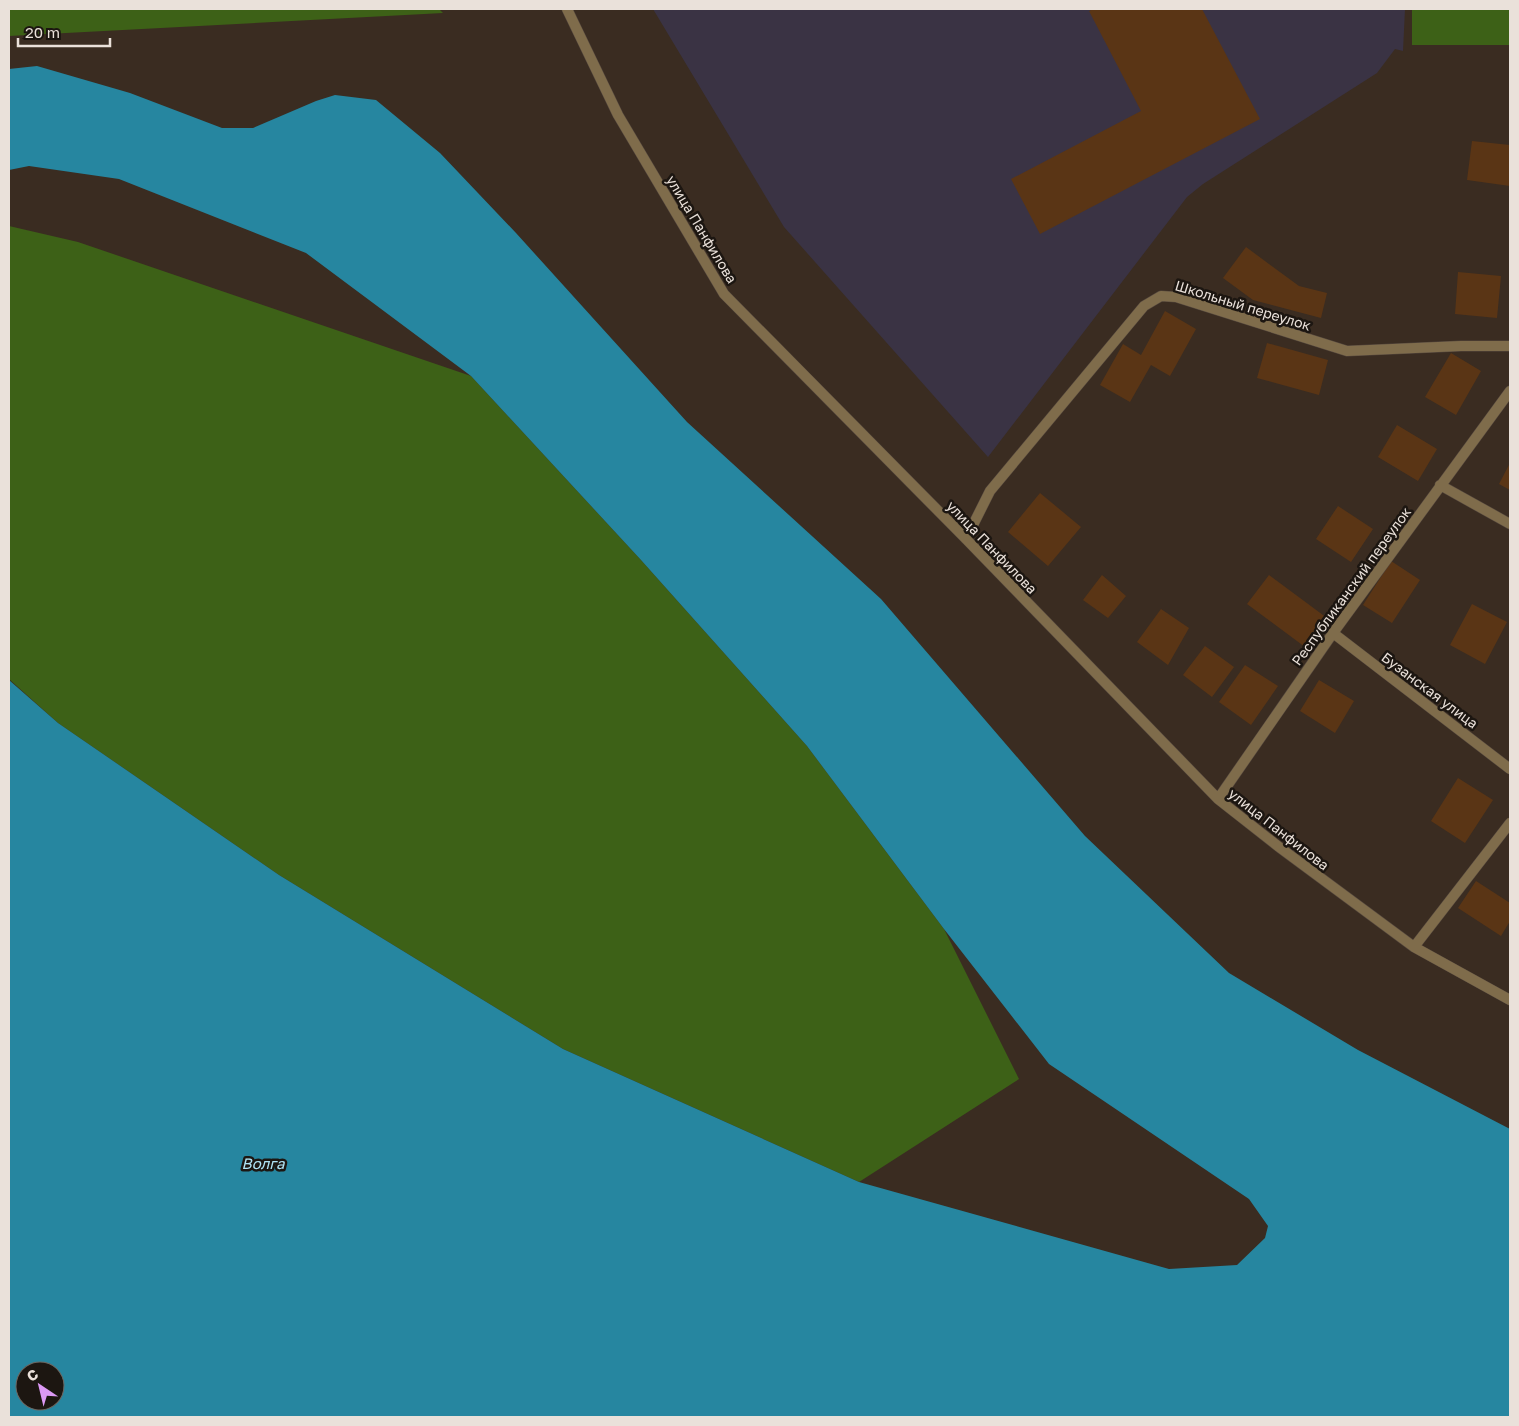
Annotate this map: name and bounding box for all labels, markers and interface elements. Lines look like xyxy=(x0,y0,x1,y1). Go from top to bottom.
scale bar xyxy=(18,15,110,47)
text: 20 m xyxy=(25,23,60,41)
street label: улица Панфилова xyxy=(663,172,741,286)
street label: Школьный переулок xyxy=(1173,276,1313,334)
street label: улица Панфилова xyxy=(943,497,1041,597)
street label: Республиканский переулок xyxy=(1288,503,1414,669)
street label: Бузанская улица xyxy=(1378,648,1482,732)
street label: улица Панфилова xyxy=(1225,785,1333,873)
water label: Волга xyxy=(242,1154,285,1172)
north arrow xyxy=(15,1361,65,1411)
text: С xyxy=(23,1365,41,1385)

